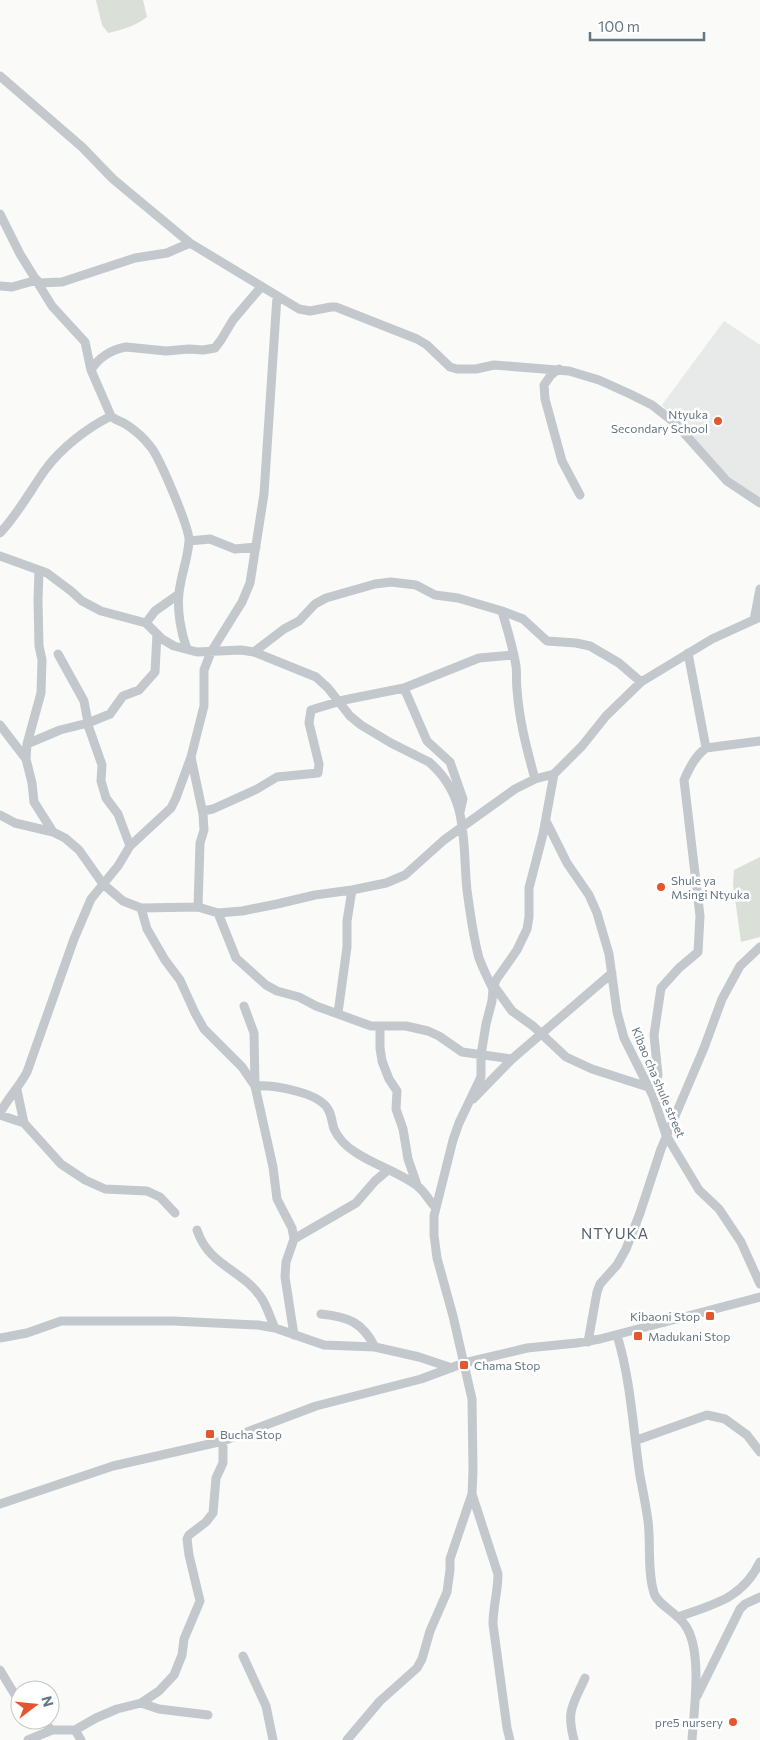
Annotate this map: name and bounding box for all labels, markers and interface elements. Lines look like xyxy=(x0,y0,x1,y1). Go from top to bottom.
scale bar xyxy=(590,10,704,42)
text: 100 m xyxy=(598,17,640,35)
place label: Ntyuka Secondary School xyxy=(611,407,708,435)
marker: Ntyuka Secondary School xyxy=(712,415,724,427)
place label: Shule ya Msingi Ntyuka xyxy=(671,873,749,901)
marker: Shule ya Msingi Ntyuka xyxy=(655,881,667,893)
street label: Kibao cha shule street xyxy=(629,1025,689,1139)
district label: NTYUKA xyxy=(581,1224,649,1242)
place label: Kibaoni Stop xyxy=(630,1309,700,1323)
marker: Kibaoni Stop xyxy=(704,1310,716,1322)
place label: Madukani Stop xyxy=(648,1329,730,1343)
marker: Madukani Stop xyxy=(632,1330,644,1342)
place label: Chama Stop xyxy=(474,1358,540,1372)
marker: Chama Stop xyxy=(458,1359,470,1371)
place label: Bucha Stop xyxy=(220,1427,282,1441)
marker: Bucha Stop xyxy=(204,1428,216,1440)
north arrow xyxy=(10,1680,60,1730)
text: N xyxy=(38,1694,58,1709)
place label: pre5 nursery xyxy=(655,1715,723,1729)
marker: pre5 nursery xyxy=(727,1716,739,1728)

